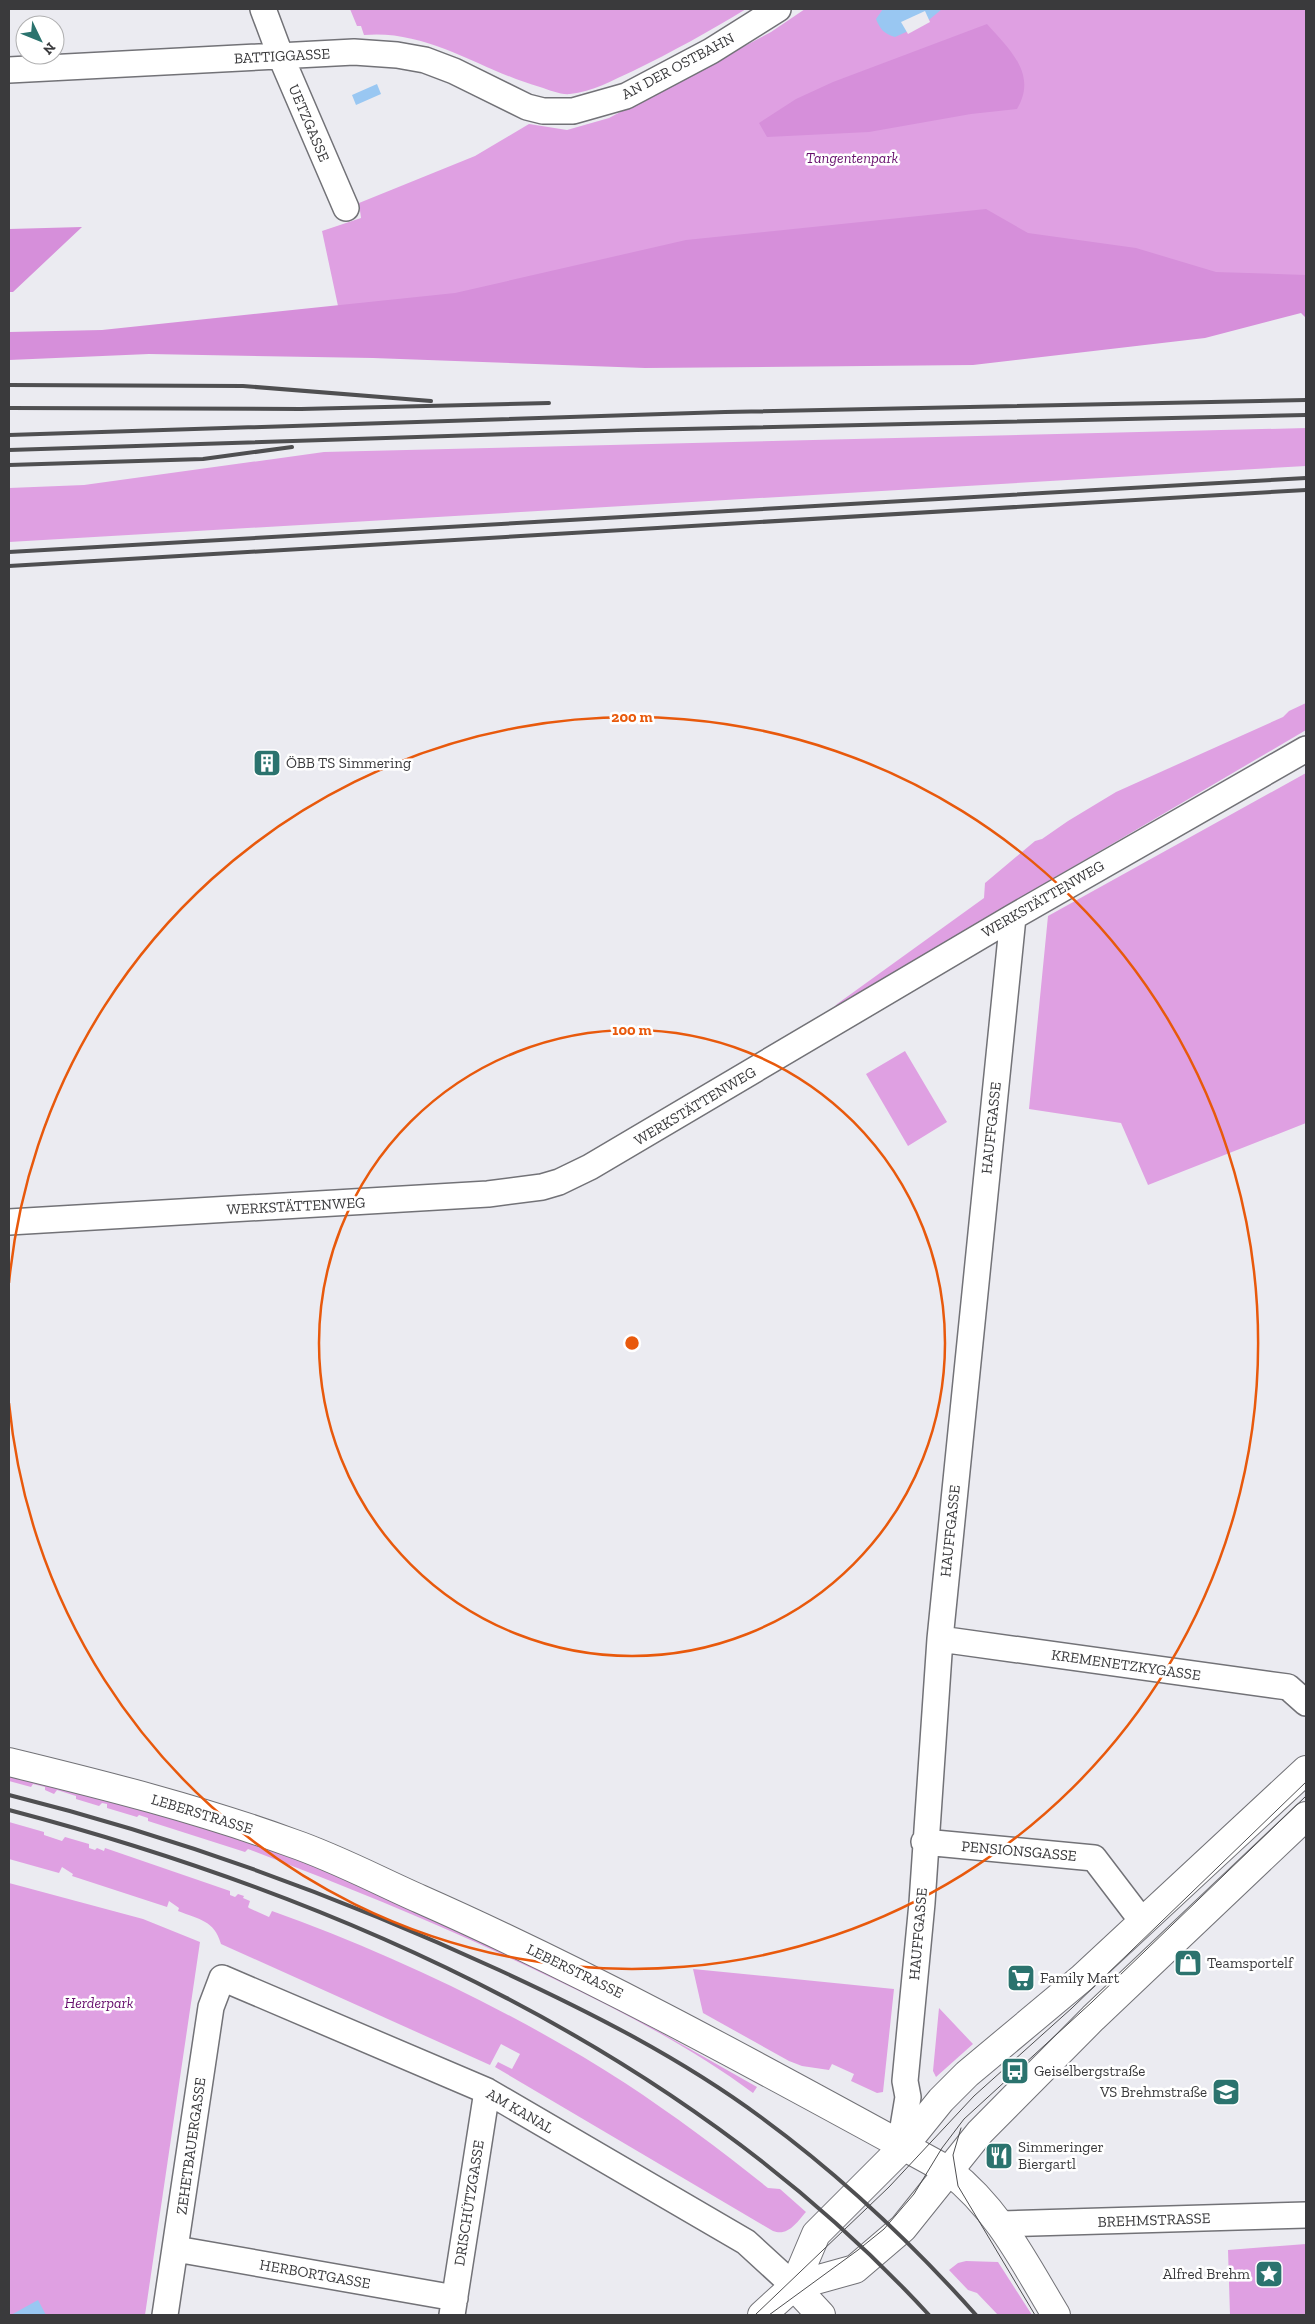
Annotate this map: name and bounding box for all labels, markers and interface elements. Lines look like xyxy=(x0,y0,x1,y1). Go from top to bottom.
north arrow xyxy=(15,15,65,65)
street label: AN DER OSTBAHN xyxy=(619,29,737,103)
text: N xyxy=(39,39,59,58)
street label: BATTIGGASSE xyxy=(234,44,331,68)
street label: UETZGASSE xyxy=(285,82,333,165)
park label: Tangentenpark xyxy=(806,149,899,167)
text: 200 m xyxy=(611,708,653,726)
building icon: ÖBB TS Simmering xyxy=(252,748,282,778)
place label: ÖBB TS Simmering xyxy=(286,754,411,772)
street label: WERKSTÄTTENWEG xyxy=(978,857,1108,941)
text: 100 m xyxy=(612,1021,652,1039)
street label: WERKSTÄTTENWEG xyxy=(631,1063,759,1149)
street label: HAUFFGASSE xyxy=(977,1081,1005,1175)
street label: WERKSTÄTTENWEG xyxy=(226,1193,366,1219)
centre of rings xyxy=(623,1334,641,1352)
street label: HAUFFGASSE xyxy=(936,1484,964,1578)
street label: KREMENETZKYGASSE xyxy=(1050,1646,1202,1684)
street label: LEBERSTRASSE xyxy=(149,1790,255,1838)
street label: PENSIONSGASSE xyxy=(961,1837,1078,1865)
street label: HAUFFGASSE xyxy=(905,1887,931,1981)
street label: LEBERSTRASSE xyxy=(524,1940,626,2002)
shop icon: Teamsportelf xyxy=(1173,1948,1203,1978)
place label: Teamsportelf xyxy=(1207,1954,1294,1972)
supermarket icon: Family Mart xyxy=(1006,1963,1036,1993)
place label: Family Mart xyxy=(1040,1969,1120,1987)
park label: Herderpark xyxy=(65,1994,134,2012)
bus stop icon: Geiselbergstraße xyxy=(1000,2056,1030,2086)
place label: Geiselbergstraße xyxy=(1034,2062,1145,2080)
street label: ZEHETBAUERGASSE xyxy=(172,2076,210,2216)
school or university icon: VS Brehmstraße xyxy=(1211,2077,1241,2107)
place label: VS Brehmstraße xyxy=(1099,2083,1207,2101)
street label: AM KANAL xyxy=(483,2085,557,2137)
place label: Simmeringer Biergartl xyxy=(1018,2138,1104,2173)
street label: DRISCHÜTZGASSE xyxy=(450,2139,488,2267)
restaurant icon: Simmeringer Biergartl xyxy=(984,2141,1014,2171)
street label: BREHMSTRASSE xyxy=(1097,2209,1211,2231)
street label: HERBORTGASSE xyxy=(258,2255,372,2293)
place icon: Alfred Brehm xyxy=(1254,2259,1284,2289)
place label: Alfred Brehm xyxy=(1163,2265,1250,2283)

